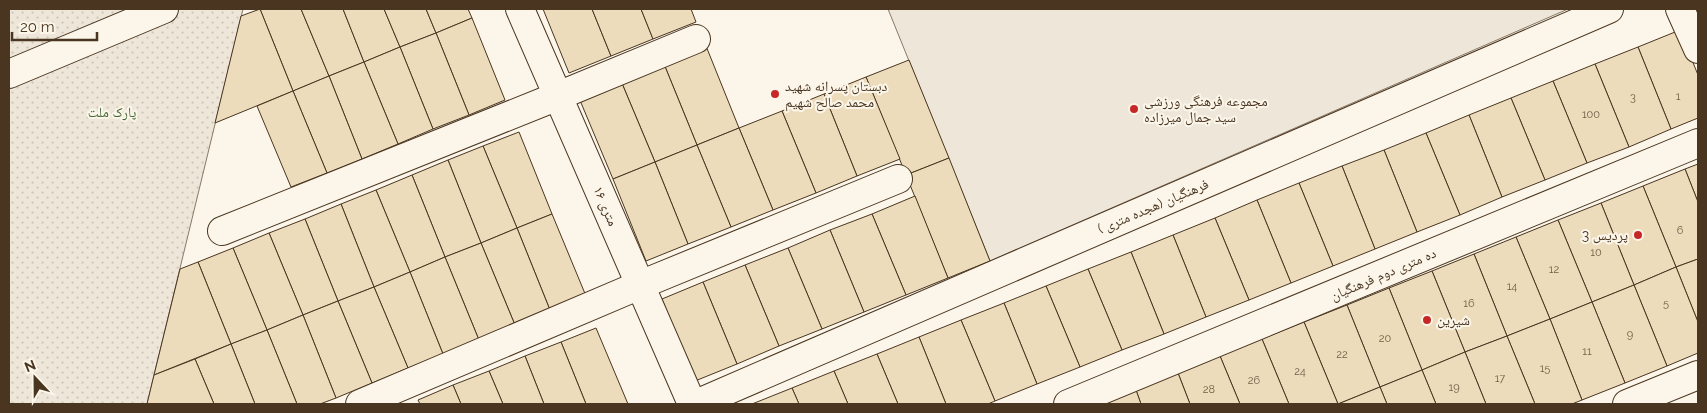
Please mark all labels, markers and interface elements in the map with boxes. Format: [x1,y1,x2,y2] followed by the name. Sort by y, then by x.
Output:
[12,10,98,42] scale bar
[20,18,55,36] text: 20 m
[785,78,888,112] place label: دبستان پسرانه شهید محمد صالح شهیم
[769,88,781,100] marker: دبستان پسرانه شهید محمد صالح شهیم
[1676,90,1681,103] house number: 1
[1630,91,1636,104] house number: 3
[1144,93,1268,126] place label: مجموعه فرهنگی ورزشی سید جمال میرزاده
[1128,103,1140,115] marker: مجموعه فرهنگی ورزشی سید جمال میرزاده
[88,104,137,121] park label: پارک ملت
[1582,108,1600,121] house number: 100
[1095,175,1211,237] street label: فرهنگیان (هجده متری )
[590,184,622,229] street label: ۱۶ متری
[1677,224,1684,237] house number: 6
[1582,227,1628,244] place label: پردیس 3
[1632,229,1644,241] marker: پردیس 3
[1328,244,1439,305] street label: ده متری دوم فرهنگیان
[1590,246,1602,259] house number: 10
[1549,263,1559,276] house number: 12
[1507,280,1517,293] house number: 14
[1463,297,1475,310] house number: 16
[1663,297,1669,310] house number: 5
[1437,312,1470,329] place label: شیرین
[1421,314,1433,326] marker: شیرین
[1627,328,1633,341] house number: 9
[1379,332,1391,345] house number: 20
[1582,345,1592,358] house number: 11
[1336,348,1348,361] house number: 22
[10,353,60,403] north arrow
[22,357,38,375] text: N
[1540,362,1550,375] house number: 15
[1294,365,1306,378] house number: 24
[1495,372,1505,385] house number: 17
[1248,374,1261,387] house number: 26
[1448,381,1460,394] house number: 19
[1203,383,1215,396] house number: 28

